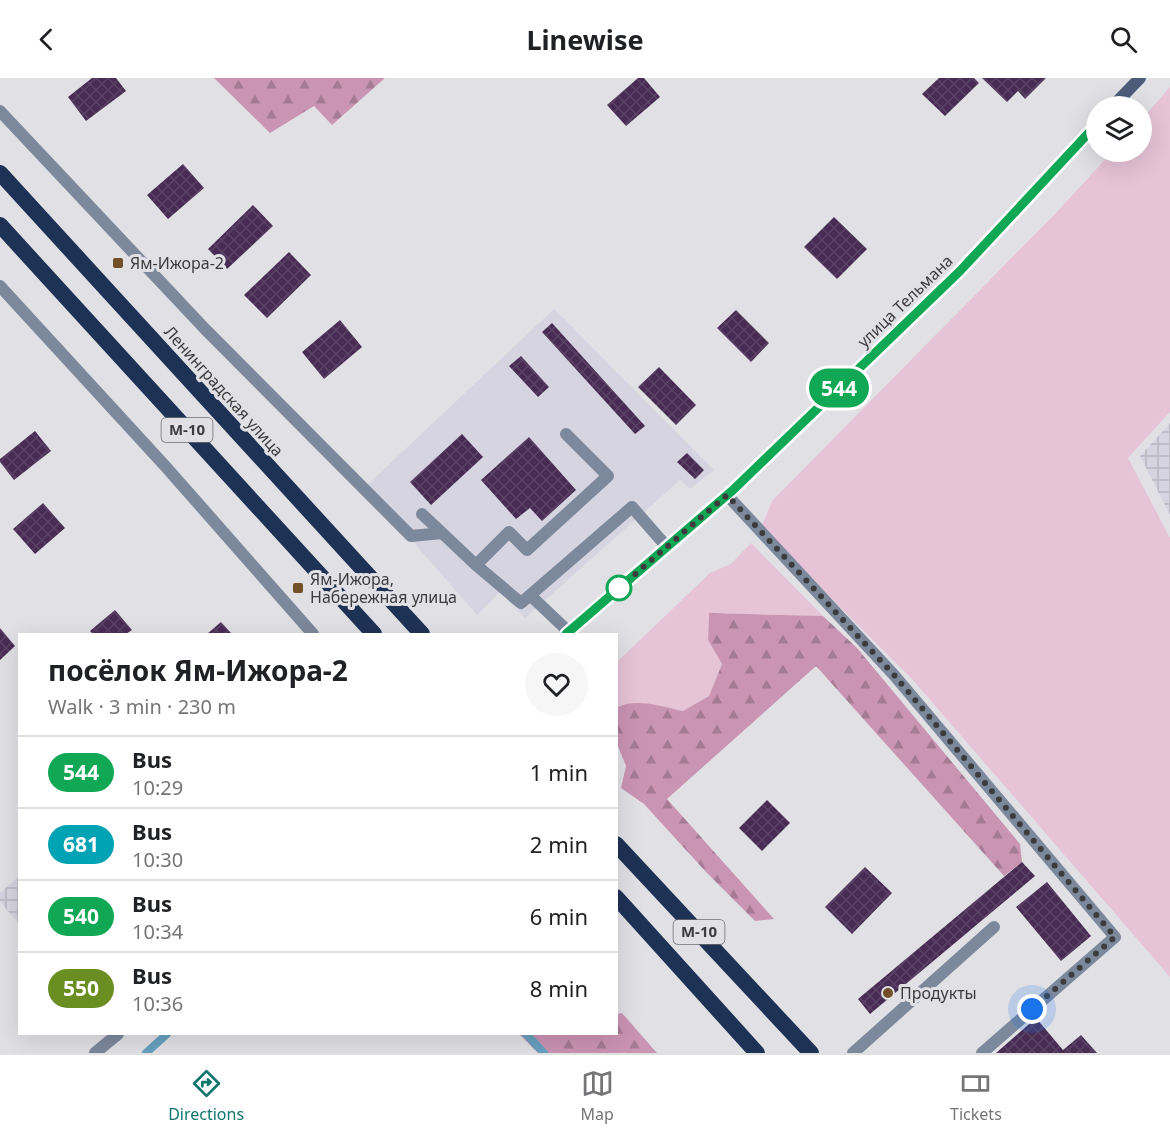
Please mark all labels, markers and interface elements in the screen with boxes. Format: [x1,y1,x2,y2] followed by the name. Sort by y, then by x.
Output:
[526,21,644,58] text: Linewise
[30,23,63,56] icon: back
[1107,23,1140,56] icon: search
[1086,96,1152,162] map controls
[1086,96,1152,162] button: layers
[853,250,957,352] street label: улица Тельмана
[130,252,224,274] place label: Ям-Ижора-2
[111,256,125,270] marker: Ям-Ижора-2
[159,321,289,461] street label: Ленинградская улица
[804,368,874,408] line badge: 544
[821,374,857,402] text: 544
[162,418,213,442] road number: М-10
[310,568,457,608] place label: Ям-Ижора, Набережная улица
[606,575,632,601] unlabelled marker
[291,581,305,595] marker: Ям-Ижора, Набережная улица
[48,651,348,689] text: посёлок Ям-Ижора-2
[525,653,588,716] button: heart
[48,693,236,720] text: Walk · 3 min · 230 m
[132,744,172,774] text: Bus
[530,757,588,787] text: 1 min
[63,758,99,786] text: 544
[132,774,183,801] text: 10:29
[132,816,172,846] text: Bus
[530,829,588,859] text: 2 min
[63,830,99,858] text: 681
[132,846,183,873] text: 10:30
[132,888,172,918] text: Bus
[530,901,588,931] text: 6 min
[63,902,99,930] text: 540
[132,918,183,945] text: 10:34
[674,920,724,944] road number: М-10
[132,960,172,990] text: Bus
[530,973,588,1003] text: 8 min
[63,974,99,1002] text: 550
[900,982,977,1004] place label: Продукты
[881,986,895,1000] marker: Продукты
[132,990,183,1017] text: 10:36
[1017,994,1047,1024] your location
[168,1067,244,1125] tab: Directions
[580,1067,614,1125] tab: Map
[950,1067,1002,1125] tab: Tickets

